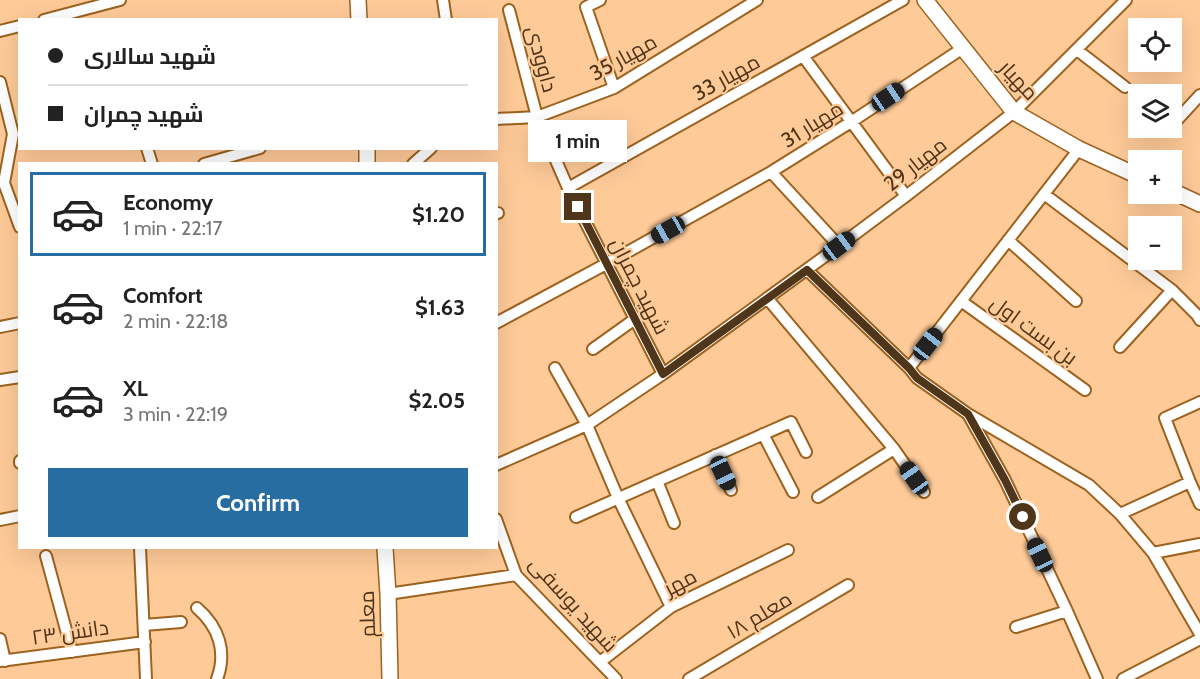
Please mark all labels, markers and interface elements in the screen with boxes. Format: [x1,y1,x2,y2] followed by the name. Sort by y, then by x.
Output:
[1128,18,1182,270] map controls
[1128,18,1182,72] button: locate
[520,23,563,95] street label: داوودی
[585,28,661,86] street label: مهیار 35
[84,43,216,70] text: شهید سالاری
[688,48,764,106] street label: مهیار 33
[993,54,1044,106] street label: مهیار
[868,79,908,115] car
[1128,84,1182,138] button: layers
[776,95,848,154] street label: مهیار 31
[84,101,204,128] text: شهید چمران
[528,120,628,162] callout: 1 min
[555,129,600,153] text: 1 min
[879,132,952,197] street label: مهیار 29
[1128,150,1182,204] button: +
[51,187,105,241] icon: car
[123,189,213,216] text: Economy
[564,193,591,220] route end
[412,201,465,228] text: $1.20
[648,213,688,247] car
[123,216,222,240] text: 1 min · 22:17
[1128,216,1182,270] button: −
[819,228,859,264] car
[603,233,675,339] street label: شهید چمران
[51,280,105,334] icon: car
[123,282,202,309] text: Comfort
[985,290,1082,371] street label: بن بست اول
[415,294,465,321] text: $1.63
[123,309,228,333] text: 2 min · 22:18
[910,324,946,364] car
[51,373,105,427] icon: car
[123,375,148,402] text: XL
[409,387,465,414] text: $2.05
[123,402,228,426] text: 3 min · 22:19
[707,453,739,493] car
[896,458,932,498] car
[48,468,468,537] button: Confirm
[1009,503,1036,530] route start
[1024,535,1056,575] car
[524,551,624,658] street label: شهید یوسفی
[658,563,701,602] street label: مهر
[722,586,797,646] street label: معلم ۱۸
[354,590,382,638] street label: معلم
[30,614,110,651] street label: دانش ٢٣

